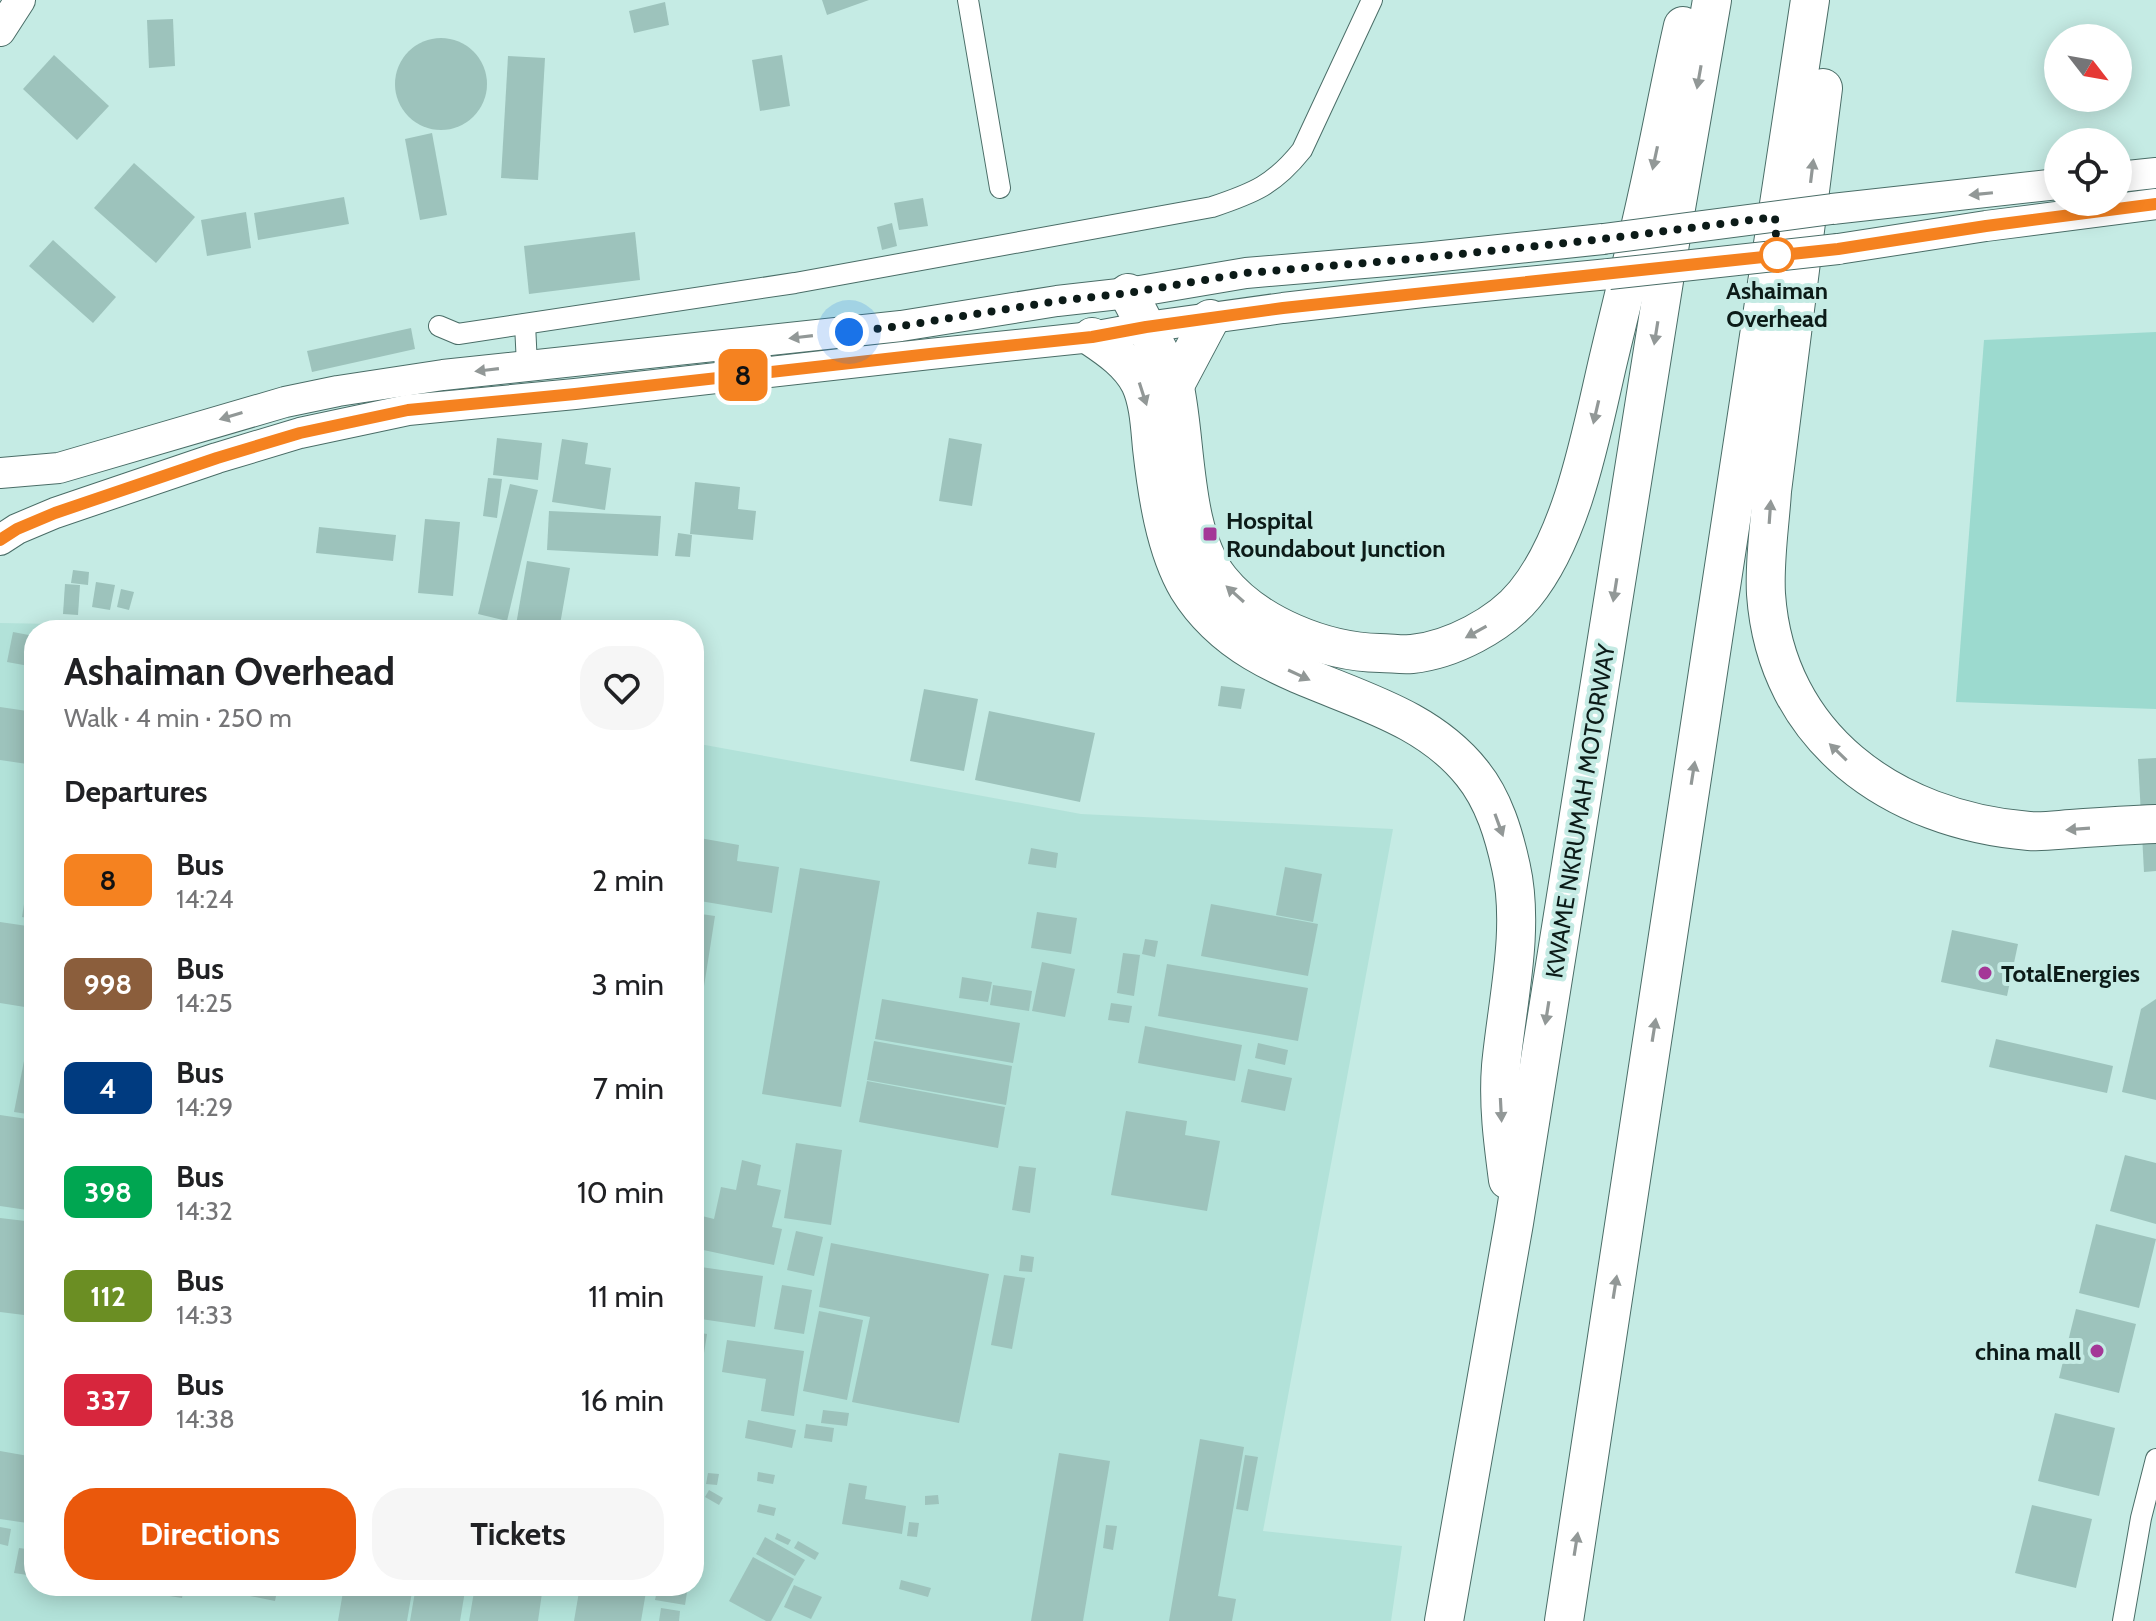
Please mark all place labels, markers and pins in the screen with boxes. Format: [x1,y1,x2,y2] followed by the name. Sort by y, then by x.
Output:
[1760,238,1794,272] marker: Ashaiman Overhead
[1726,276,1828,333] place label: Ashaiman Overhead
[1226,506,1446,563] place label: Hospital Roundabout Junction
[1201,525,1219,543] marker: Hospital Roundabout Junction
[2001,959,2140,988] place label: TotalEnergies
[1976,964,1994,982] marker: TotalEnergies
[1975,1337,2081,1366] place label: china mall
[2088,1342,2106,1360] marker: china mall

